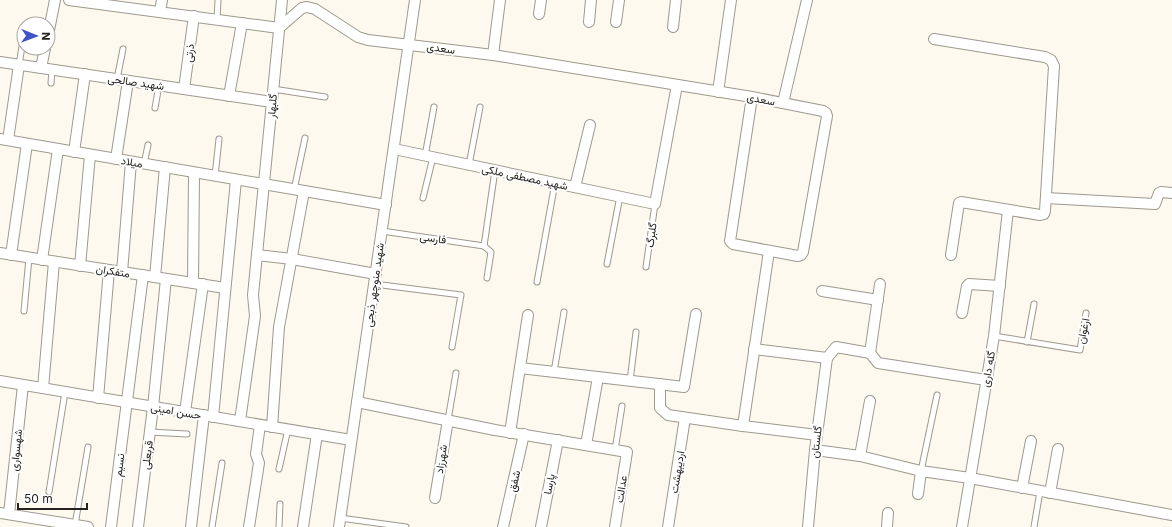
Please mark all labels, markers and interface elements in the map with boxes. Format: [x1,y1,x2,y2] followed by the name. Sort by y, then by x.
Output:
[16,16,56,56] north arrow
[39,32,53,40] text: N
[426,39,456,57] street label: سعدی
[181,43,197,63] street label: ذرتی
[107,71,165,93] street label: شهید صالحی
[746,89,777,109] street label: سعدی
[264,93,280,120] street label: گلبهار
[120,153,144,171] street label: میلاد
[481,161,570,193] street label: شهید مصطفی ملکی
[642,222,660,248] street label: گلبرگ
[419,229,447,247] street label: فارسی
[361,242,388,328] street label: شهید منوچهر ذبحی
[95,261,131,281] street label: متفکران
[1074,317,1092,345] street label: ارغوان
[978,350,998,388] street label: گله داری
[150,400,202,422] street label: حسن امینی
[807,425,825,459] street label: گلستان
[7,428,25,472] street label: شهسواری
[138,440,156,470] street label: قربعلی
[432,443,450,474] street label: شهرزاد
[667,450,687,494] street label: اردیبهشت
[111,453,128,478] street label: نسیم
[505,469,523,493] street label: شفق
[540,472,559,496] street label: پارسا
[612,474,630,504] street label: عدالت
[18,485,87,511] scale bar
[24,491,53,506] text: 50 m

